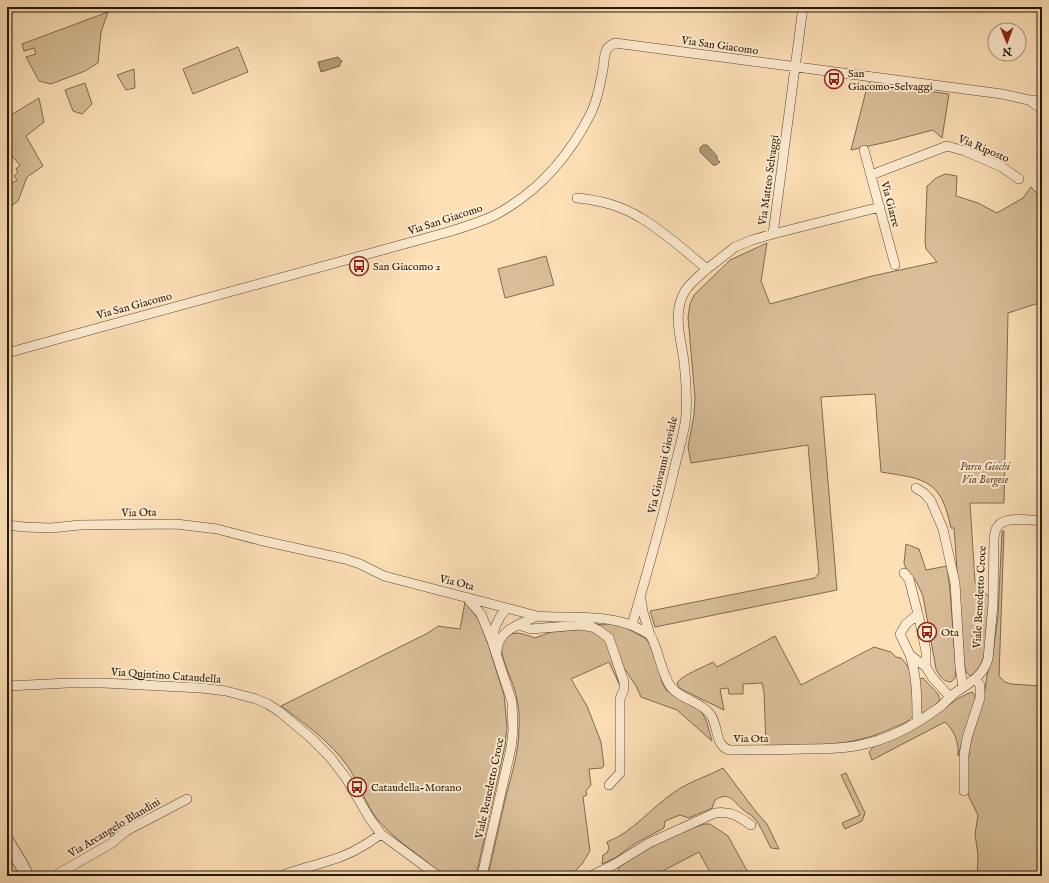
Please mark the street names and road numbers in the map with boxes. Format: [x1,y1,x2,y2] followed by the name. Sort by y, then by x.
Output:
[680,34,759,58] street label: Via San Giacomo
[955,132,1011,166] street label: Via Riposto
[756,134,782,227] street label: Via Matteo Selvaggi
[877,179,903,229] street label: Via Giarre
[405,201,484,239] street label: Via San Giacomo
[94,289,174,323] street label: Via San Giacomo
[645,415,681,516] street label: Via Giovanni Gioviale
[120,506,157,520] street label: Via Ota
[970,545,990,650] street label: Viale Benedetto Croce
[437,572,476,594] street label: Via Ota
[109,665,222,687] street label: Via Quintino Cataudella
[733,732,769,746] street label: Via Ota
[472,736,508,841] street label: Viale Benedetto Croce
[65,795,163,861] street label: Via Arcangelo Blandini

